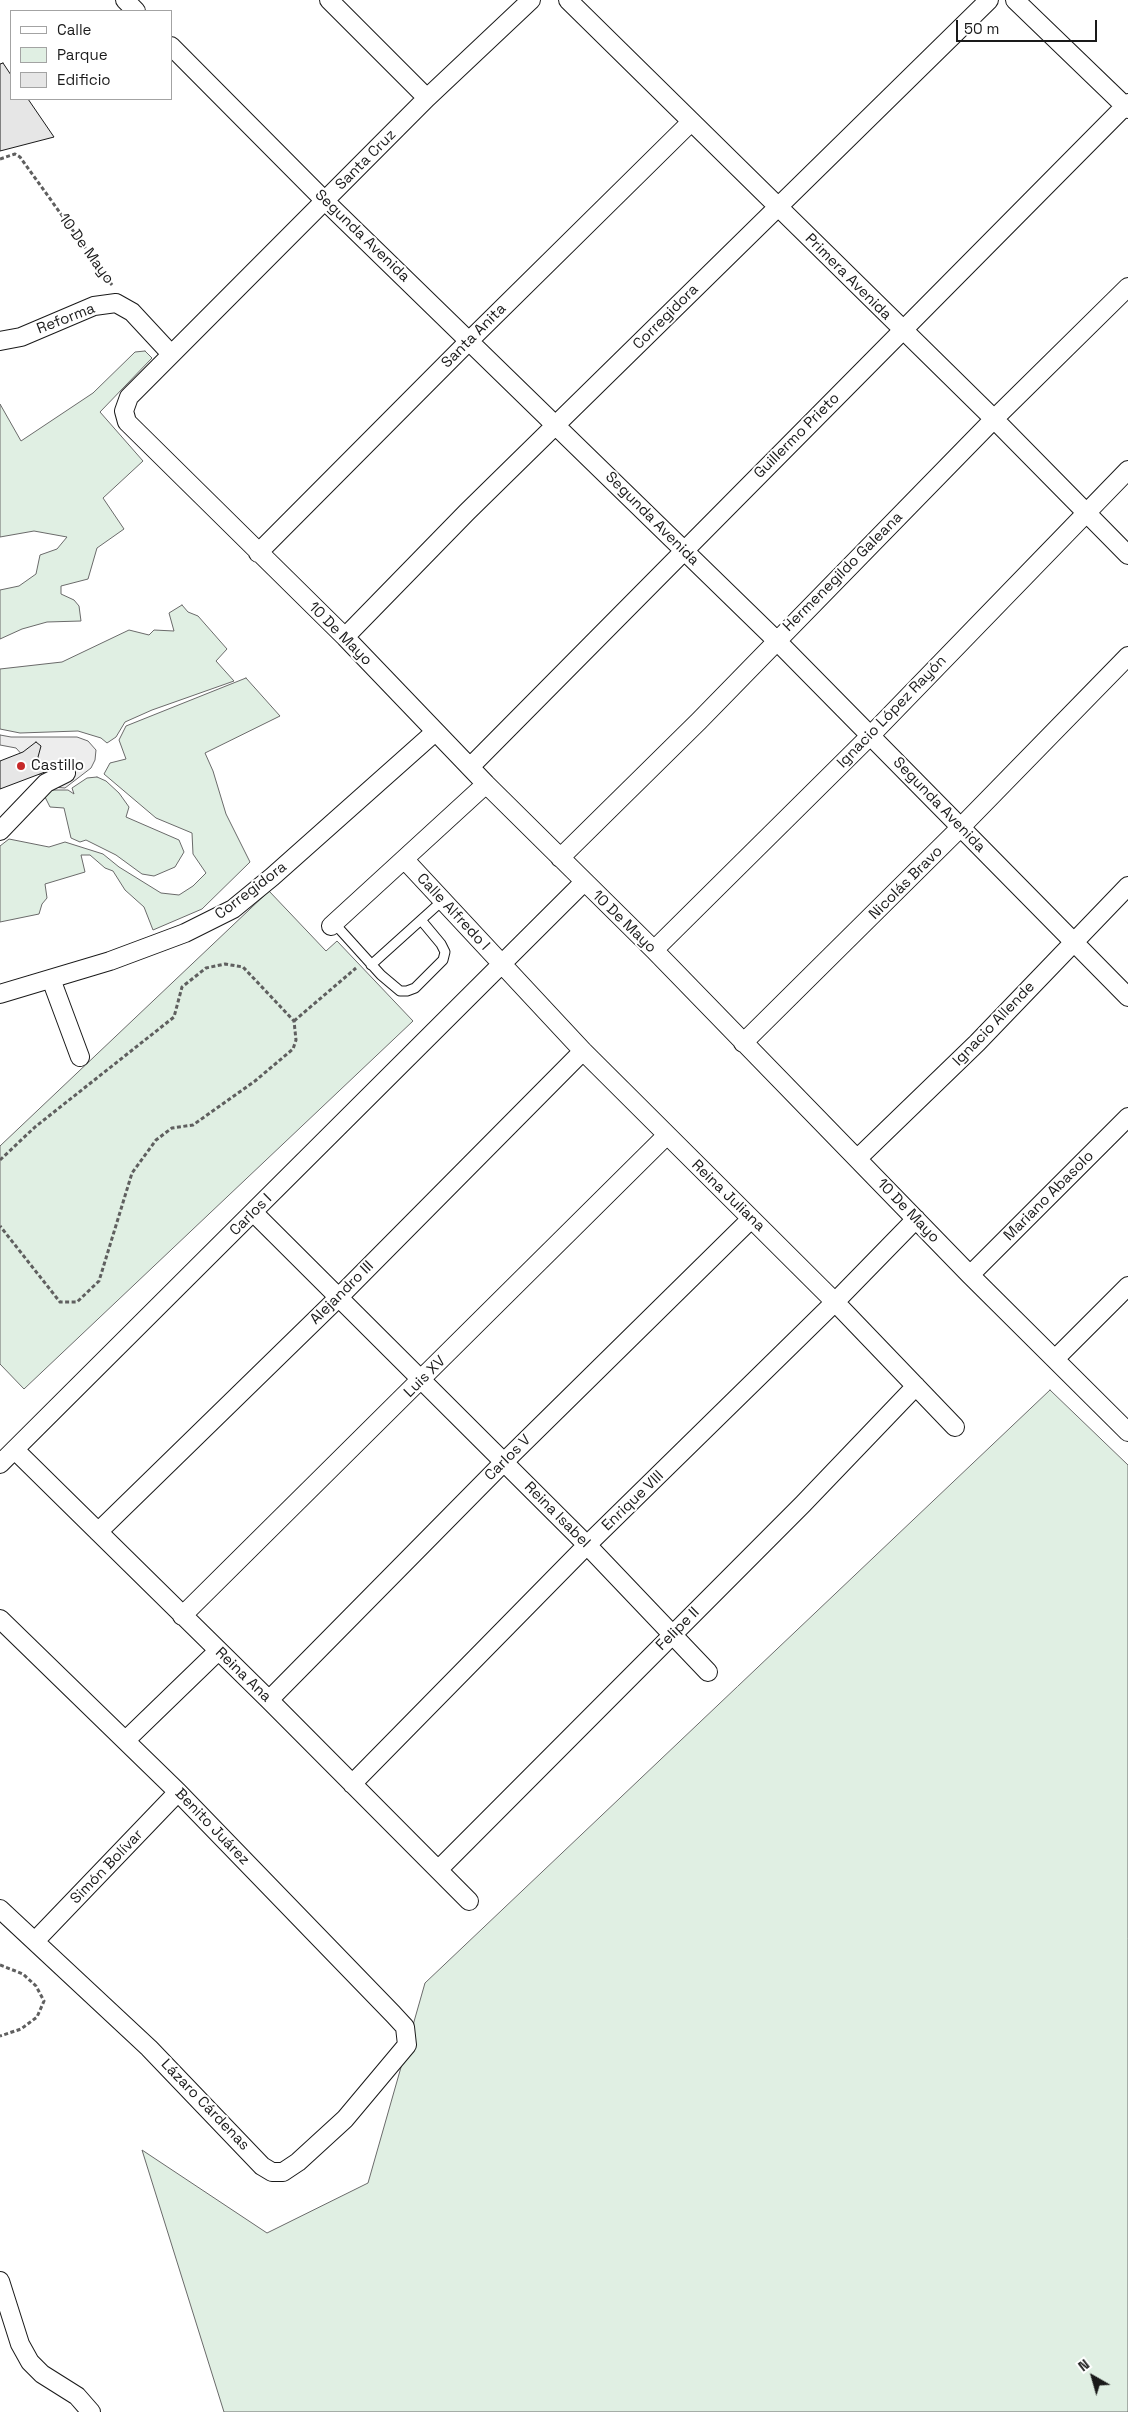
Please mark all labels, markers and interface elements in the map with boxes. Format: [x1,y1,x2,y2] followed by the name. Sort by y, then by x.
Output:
[10,10,172,100] legend
[958,10,1099,42] scale bar
[964,19,999,38] text: 50 m
[57,20,92,39] text: Calle
[57,45,108,64] text: Parque
[57,70,111,89] text: Edificio
[332,126,400,194] street label: Santa Cruz
[311,186,413,286] street label: Segunda Avenida
[55,210,117,288] street label: 10 De Mayo
[801,230,895,324] street label: Primera Avenida
[630,281,702,353] street label: Corregidora
[34,300,98,338] street label: Reforma
[438,300,510,372] street label: Santa Anita
[751,390,843,482] street label: Guillermo Prieto
[601,468,703,570] street label: Segunda Avenida
[780,509,906,635] street label: Hermenegildo Galeana
[305,599,375,669] street label: 10 De Mayo
[834,652,950,772] street label: Ignacio López Rayón
[889,754,989,856] street label: Segunda Avenida
[31,757,84,775] place label: Castillo
[15,760,27,772] marker: Castillo
[866,843,946,923] street label: Nicolás Bravo
[212,858,290,924] street label: Corregidora
[413,870,493,954] street label: Calle Alfredo I
[588,887,660,957] street label: 10 De Mayo
[949,978,1039,1070] street label: Ignacio Allende
[1000,1147,1098,1245] street label: Mariano Abasolo
[688,1156,768,1236] street label: Reina Juliana
[873,1175,943,1247] street label: 10 De Mayo
[226,1190,276,1240] street label: Carlos I
[306,1257,378,1329] street label: Alejandro III
[400,1352,450,1402] street label: Luis XV
[481,1431,535,1485] street label: Carlos V
[598,1467,668,1535] street label: Enrique VIII
[520,1478,594,1552] street label: Reina Isabel
[653,1604,703,1654] street label: Felipe II
[211,1644,275,1706] street label: Reina Ana
[171,1785,253,1869] street label: Benito Juárez
[67,1826,147,1908] street label: Simón Bolívar
[157,2056,253,2154] street label: Lázaro Cárdenas
[1068,2352,1118,2402] north arrow
[1075,2355,1093,2375] text: N

